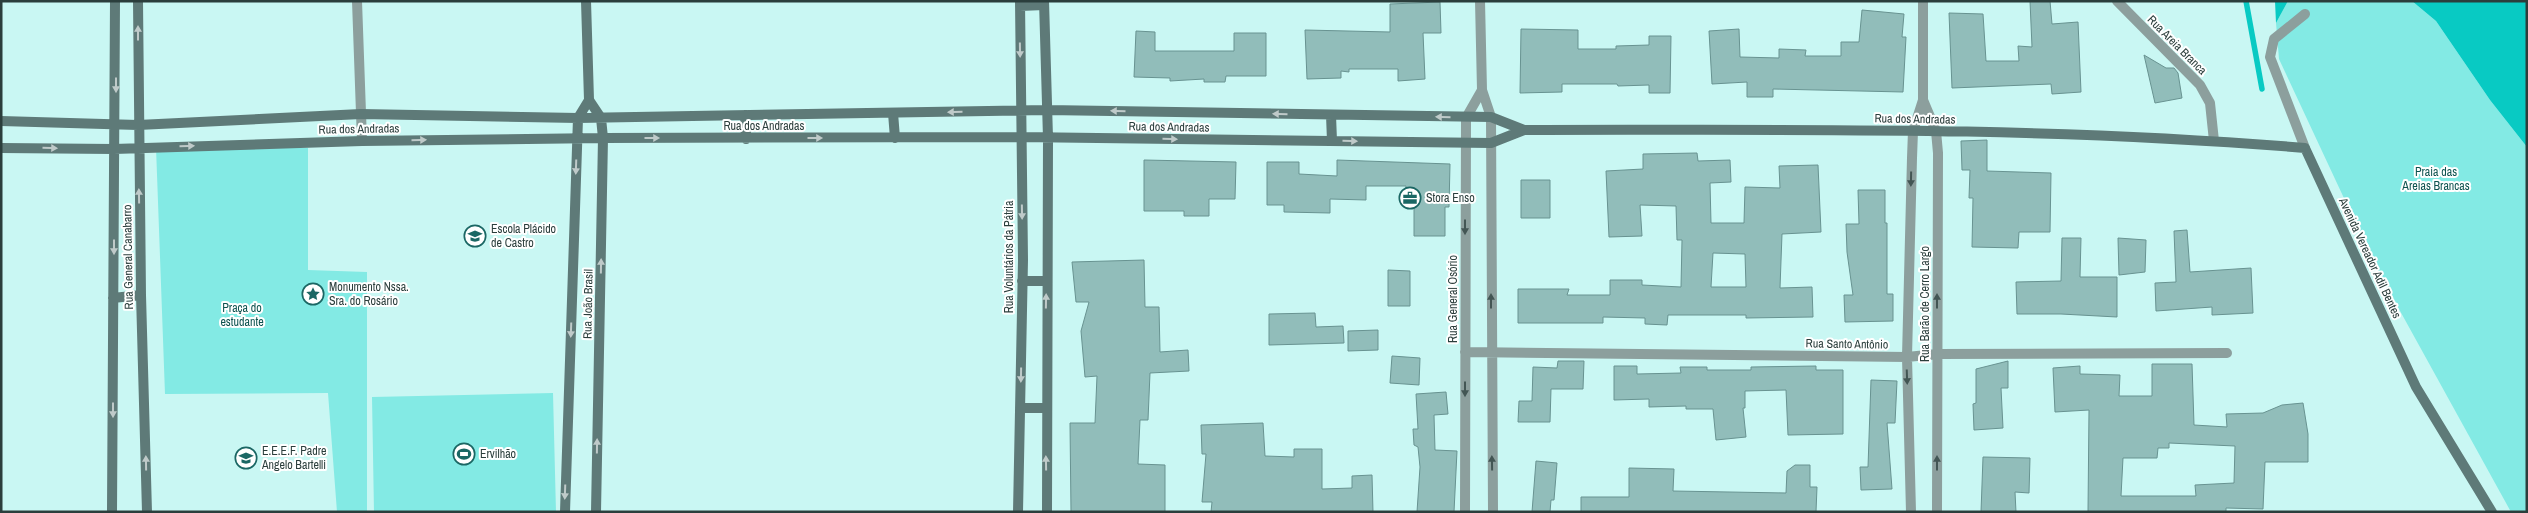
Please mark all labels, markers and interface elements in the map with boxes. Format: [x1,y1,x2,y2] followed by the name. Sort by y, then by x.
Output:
[2144,12,2210,78] street label: Rua Areia Branca
[134,25,142,41] one-way arrow
[1017,42,1025,58] one-way arrow
[112,77,120,93] one-way arrow
[1109,107,1125,115] one-way arrow
[947,108,963,116] one-way arrow
[1272,110,1288,118] one-way arrow
[1874,110,1956,128] street label: Rua dos Andradas
[1434,113,1450,121] one-way arrow
[724,118,805,134] street label: Rua dos Andradas
[1128,118,1210,136] street label: Rua dos Andradas
[318,120,400,138] street label: Rua dos Andradas
[644,134,660,142] one-way arrow
[807,134,823,142] one-way arrow
[1162,135,1178,143] one-way arrow
[412,136,428,144] one-way arrow
[1342,137,1358,145] one-way arrow
[179,142,195,150] one-way arrow
[42,144,58,152] one-way arrow
[572,159,580,175] one-way arrow
[2401,164,2470,194] park label: Praia das Areias Brancas
[1907,171,1915,187] one-way arrow
[1398,186,1422,210] office icon: Stora Enso
[135,187,143,203] one-way arrow
[1426,190,1475,206] place label: Stora Enso
[2335,194,2405,321] street label: Avenida Vereador Adil Bentes
[1001,200,1017,313] street label: Rua Voluntários da Pátria
[119,204,137,310] street label: Rua General Canabarro
[1018,205,1026,221] one-way arrow
[1461,219,1469,235] one-way arrow
[491,221,556,251] place label: Escola Plácido de Castro
[463,224,487,248] school or university icon: Escola Plácido de Castro
[110,240,118,256] one-way arrow
[1917,246,1933,362] street label: Rua Barão de Cerro Largo
[1445,255,1461,343] street label: Rua General Osório
[597,257,605,273] one-way arrow
[579,269,597,339] street label: Rua João Brasil
[329,279,409,309] place label: Monumento Nssa. Sra. do Rosário
[301,282,325,306] place icon: Monumento Nssa. Sra. do Rosário
[1042,292,1050,308] one-way arrow
[1487,292,1495,308] one-way arrow
[1933,292,1941,308] one-way arrow
[220,300,264,330] park label: Praça do estudante
[566,322,574,338] one-way arrow
[1806,335,1888,353] street label: Rua Santo Antônio
[1016,367,1024,383] one-way arrow
[1904,369,1912,385] one-way arrow
[1461,381,1469,397] one-way arrow
[109,402,117,418] one-way arrow
[593,437,601,453] one-way arrow
[452,442,476,466] sports icon: Ervilhão
[261,443,327,473] place label: E.E.E.F. Padre Angelo Bartelli
[234,446,258,470] school or university icon: E.E.E.F. Padre Angelo Bartelli
[480,446,516,462] place label: Ervilhão
[142,455,150,471] one-way arrow
[1042,455,1050,471] one-way arrow
[1488,455,1496,471] one-way arrow
[1933,455,1941,471] one-way arrow
[561,484,569,500] one-way arrow

